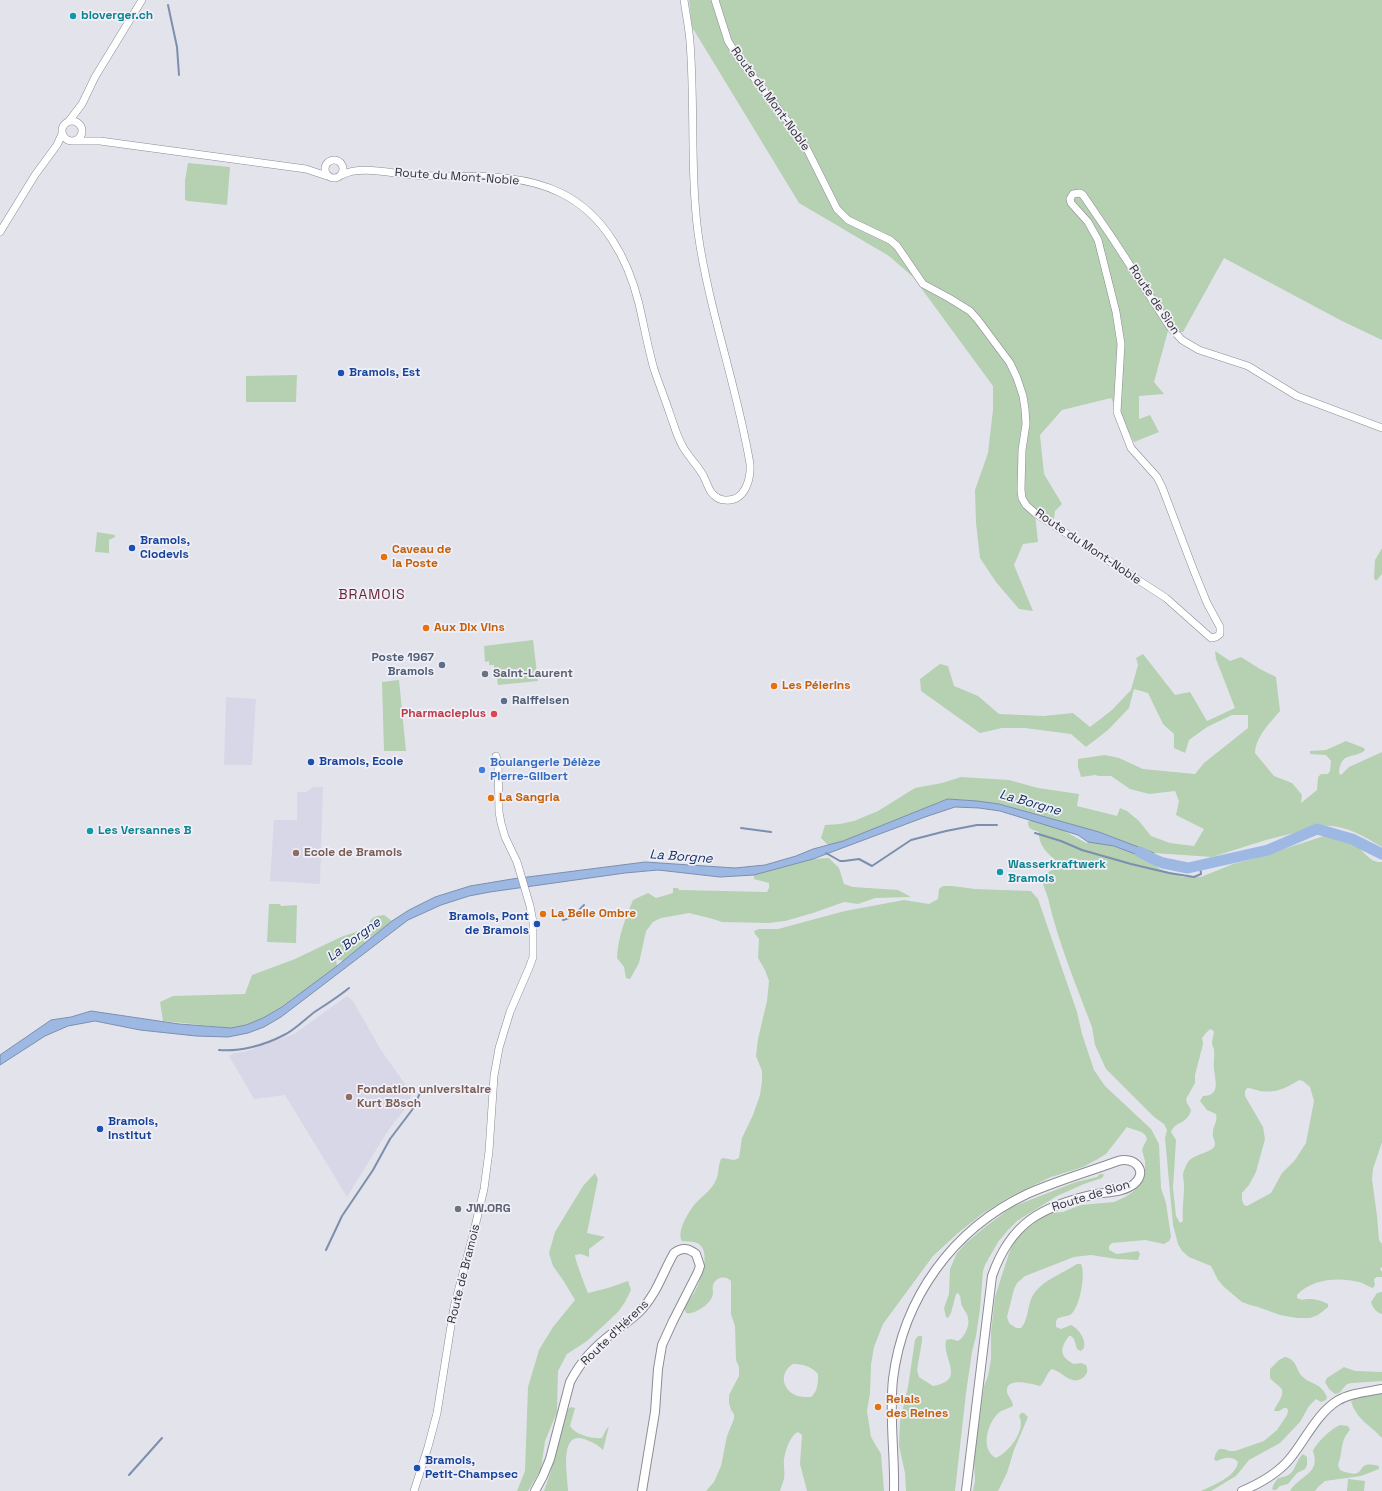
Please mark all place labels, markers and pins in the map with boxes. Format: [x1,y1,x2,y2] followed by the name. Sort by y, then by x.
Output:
[81,9,153,23] place label: bioverger.ch
[68,11,78,21] marker: bioverger.ch
[349,366,420,380] place label: Bramois, Est
[336,368,346,378] marker: Bramois, Est
[140,534,190,562] place label: Bramois, Clodevis
[127,543,137,553] marker: Bramois, Clodevis
[392,543,451,571] place label: Caveau de la Poste
[379,552,389,562] marker: Caveau de la Poste
[434,621,505,635] place label: Aux Dix Vins
[421,623,431,633] marker: Aux Dix Vins
[371,651,434,679] place label: Poste 1967 Bramois
[437,660,447,670] marker: Poste 1967 Bramois
[493,667,573,681] place label: Saint-Laurent
[480,669,490,679] marker: Saint-Laurent
[782,679,851,693] place label: Les Pélerins
[769,681,779,691] marker: Les Pélerins
[512,694,569,708] place label: Raiffeisen
[499,696,509,706] marker: Raiffeisen
[401,707,486,721] place label: Pharmacieplus
[489,709,499,719] marker: Pharmacieplus
[319,755,403,769] place label: Bramois, Ecole
[490,756,601,784] place label: Boulangerie Délèze Pierre-Gilbert
[306,757,316,767] marker: Bramois, Ecole
[477,765,487,775] marker: Boulangerie Délèze Pierre-Gilbert
[499,791,560,805] place label: La Sangria
[486,793,496,803] marker: La Sangria
[98,824,192,838] place label: Les Versannes B
[85,826,95,836] marker: Les Versannes B
[304,846,402,860] place label: Ecole de Bramois
[291,848,301,858] marker: Ecole de Bramois
[1008,858,1106,886] place label: Wasserkraftwerk Bramois
[995,867,1005,877] marker: Wasserkraftwerk Bramois
[551,907,636,921] place label: La Belle Ombre
[538,909,548,919] marker: La Belle Ombre
[449,910,529,938] place label: Bramois, Pont de Bramois
[532,919,542,929] marker: Bramois, Pont de Bramois
[357,1083,491,1111] place label: Fondation universitaire Kurt Bösch
[344,1092,354,1102] marker: Fondation universitaire Kurt Bösch
[108,1115,158,1143] place label: Bramois, Institut
[95,1124,105,1134] marker: Bramois, Institut
[466,1202,511,1216] place label: JW.ORG
[453,1204,463,1214] marker: JW.ORG
[886,1393,948,1421] place label: Relais des Reines
[873,1402,883,1412] marker: Relais des Reines
[425,1454,518,1482] place label: Bramois, Petit-Champsec
[412,1463,422,1473] marker: Bramois, Petit-Champsec

